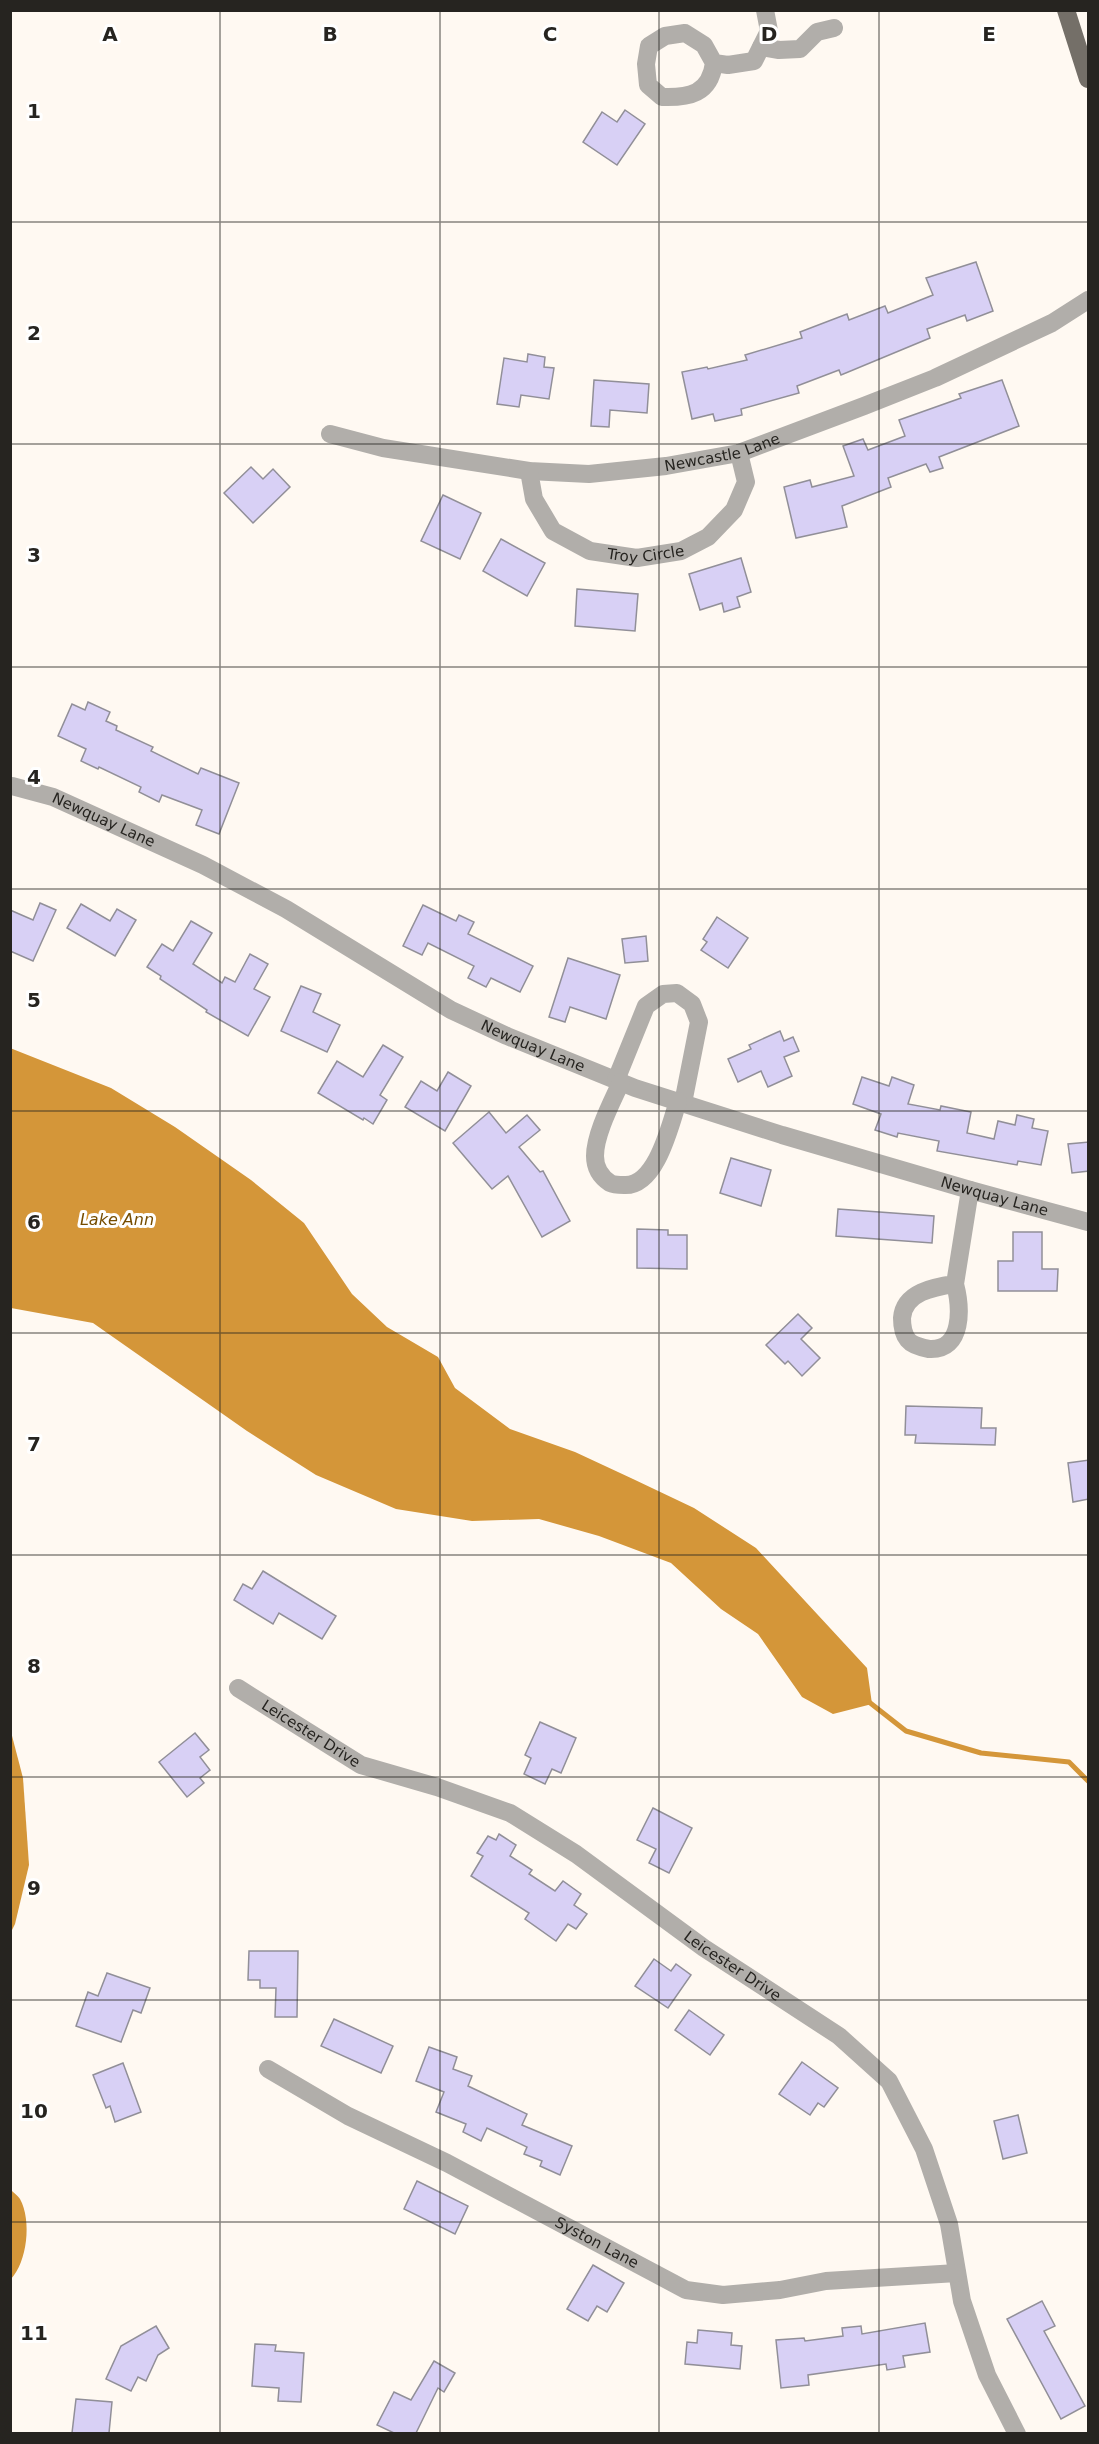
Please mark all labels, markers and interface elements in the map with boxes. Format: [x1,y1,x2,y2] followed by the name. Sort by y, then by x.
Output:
[102,22,118,46] text: A
[322,22,338,46] text: B
[543,22,557,46] text: C
[761,22,777,46] text: D
[982,22,996,46] text: E
[27,99,41,123] text: 1
[27,321,41,345] text: 2
[663,429,782,475] street label: Newcastle Lane
[605,542,685,567] street label: Troy Circle
[27,543,41,567] text: 3
[27,765,41,789] text: 4
[49,789,158,851] street label: Newquay Lane
[27,988,41,1012] text: 5
[478,1016,587,1076] street label: Newquay Lane
[939,1173,1050,1220] street label: Newquay Lane
[27,1210,41,1234] text: 6
[80,1210,154,1229] water label: Lake Ann
[27,1432,41,1456] text: 7
[27,1654,41,1678] text: 8
[258,1696,364,1771] street label: Leicester Drive
[27,1876,41,1900] text: 9
[680,1927,785,2005] street label: Leicester Drive
[20,2099,48,2123] text: 10
[552,2213,642,2272] street label: Syston Lane
[20,2321,48,2345] text: 11

